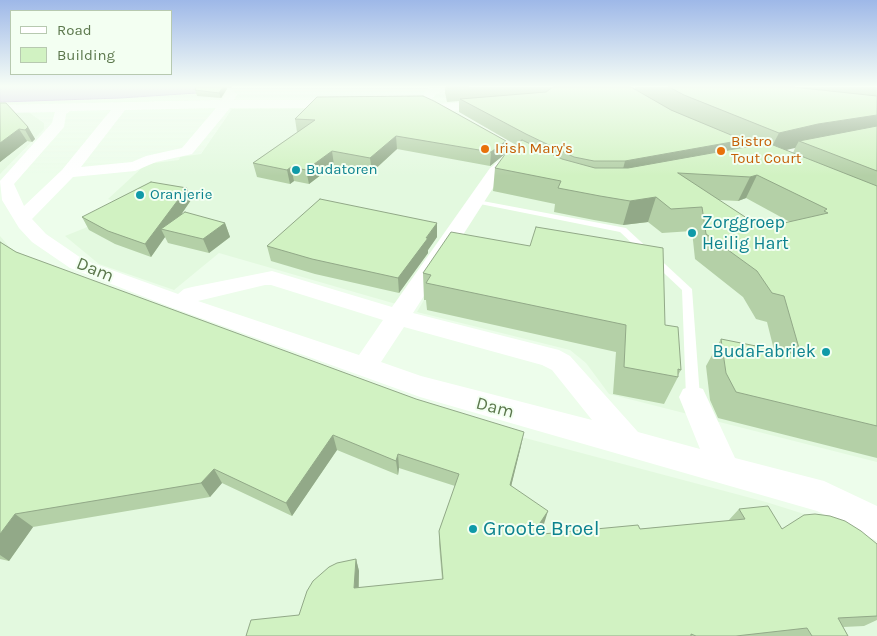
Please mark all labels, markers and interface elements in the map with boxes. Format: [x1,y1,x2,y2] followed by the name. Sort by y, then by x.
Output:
[10,10,172,75] legend
[57,21,92,39] text: Road
[57,46,115,64] text: Building
[731,133,801,168] place label: Bistro Tout Court
[495,140,573,158] place label: Irish Mary's
[479,143,491,155] marker: Irish Mary's
[715,145,727,157] marker: Bistro Tout Court
[306,161,378,179] place label: Budatoren
[290,164,302,176] marker: Budatoren
[150,186,212,204] place label: Oranjerie
[134,189,146,201] marker: Oranjerie
[702,212,789,254] place label: Zorggroep Heilig Hart
[686,227,698,239] marker: Zorggroep Heilig Hart
[73,253,117,287] street label: Dam
[713,341,816,363] place label: BudaFabriek
[820,346,832,358] marker: BudaFabriek
[474,393,516,423] street label: Dam
[483,516,600,542] place label: Groote Broel
[467,523,479,535] marker: Groote Broel

